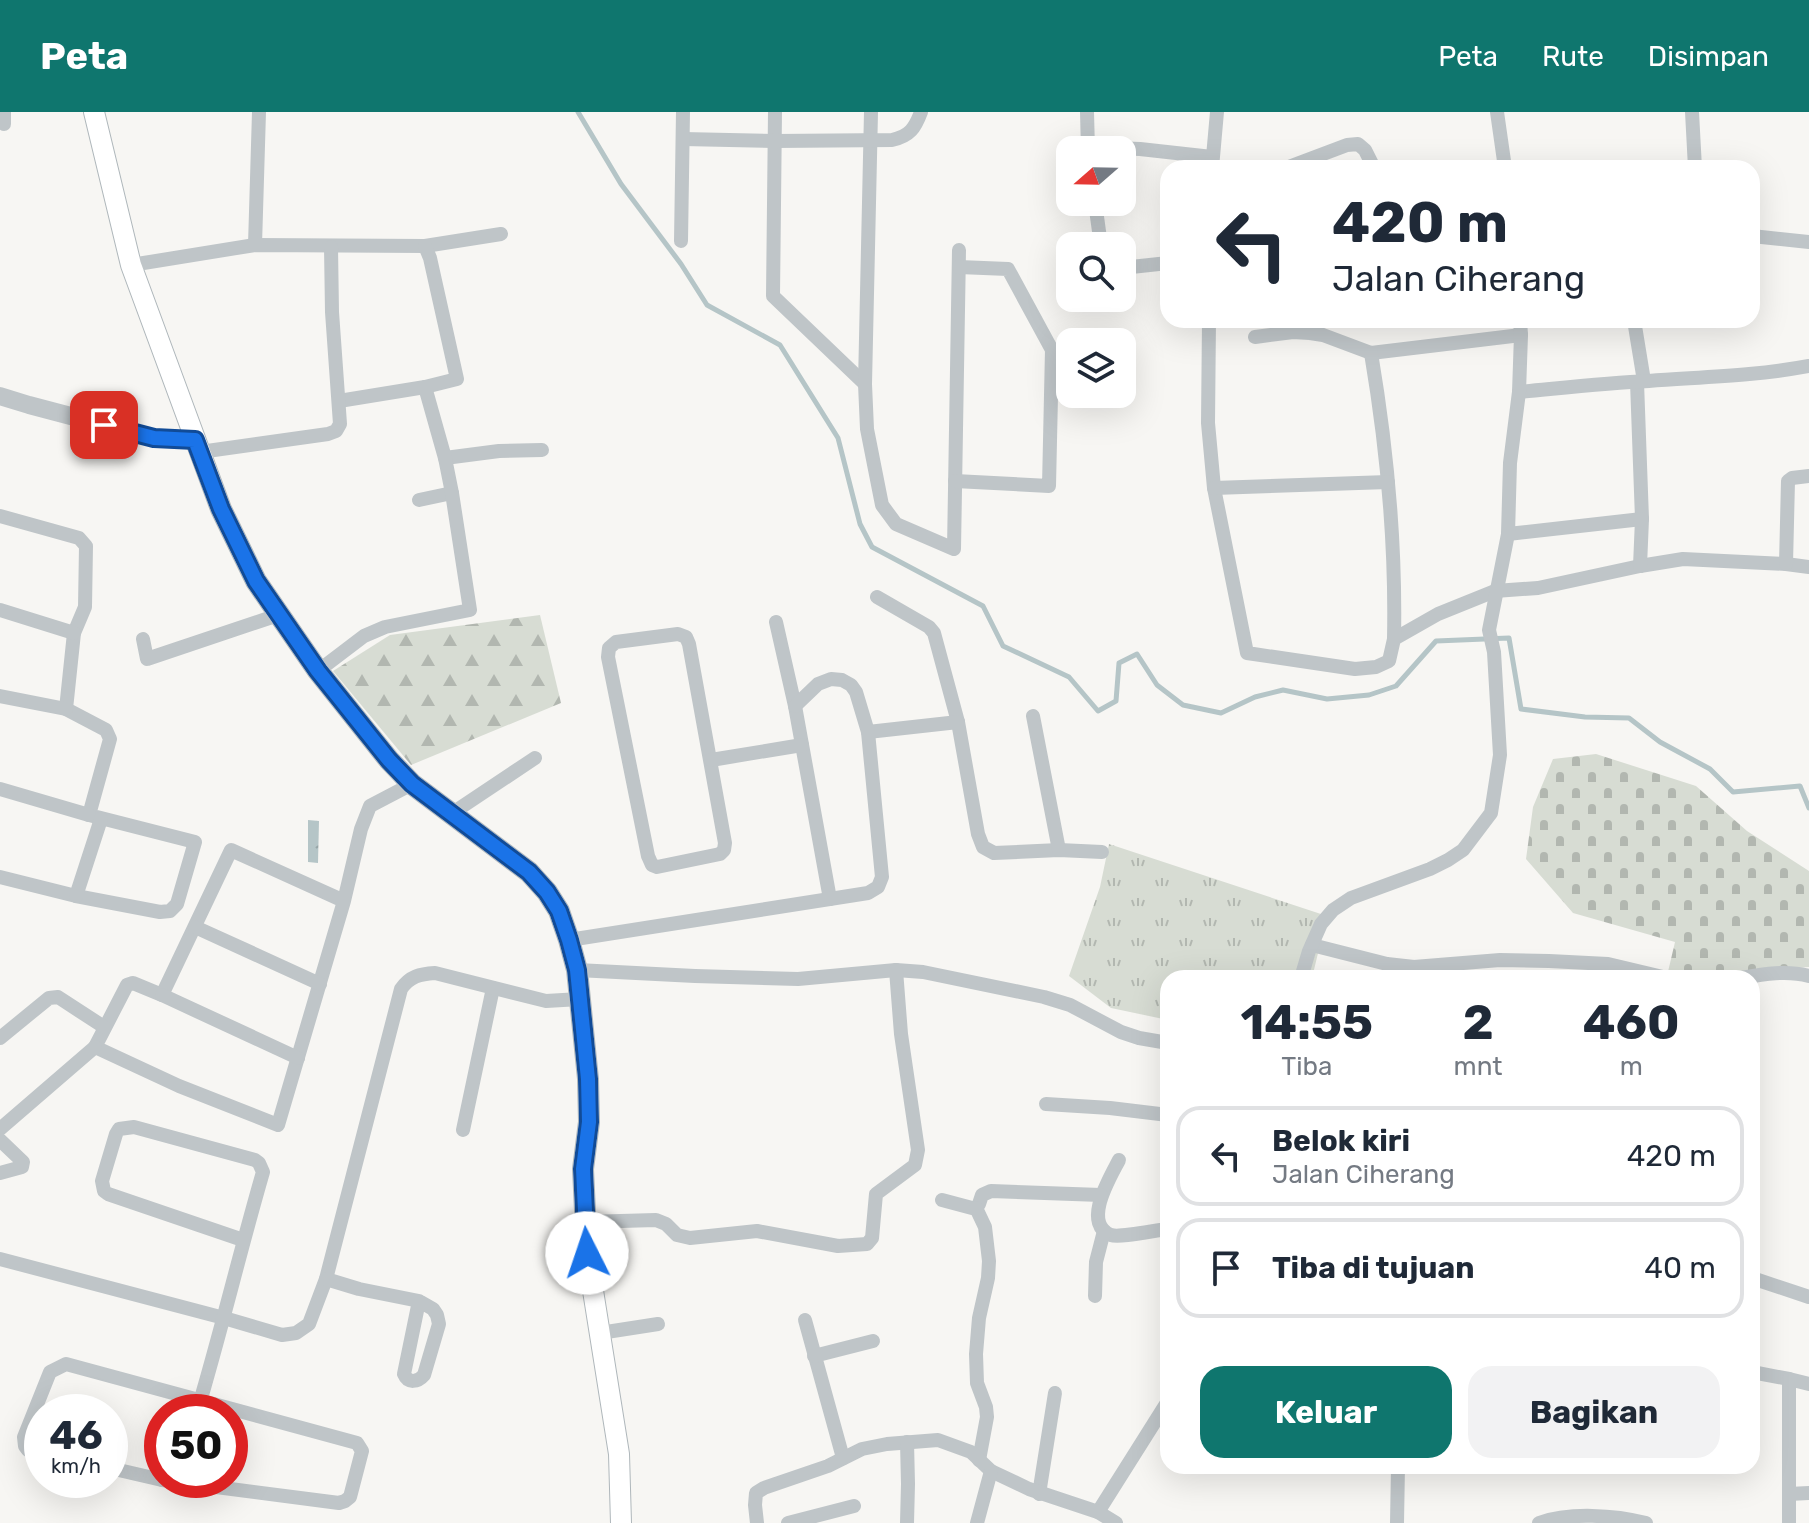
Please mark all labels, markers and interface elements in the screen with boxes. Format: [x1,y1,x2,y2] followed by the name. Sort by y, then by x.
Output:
[40,33,128,79] text: Peta
[1438,40,1498,73] text: Peta
[1542,40,1604,73] text: Rute
[1648,40,1769,73] text: Disimpan
[1056,136,1136,216] north arrow
[1056,136,1136,408] map controls
[1332,190,1508,256] text: 420 m
[1200,192,1304,296] icon: left
[1056,232,1136,312] button: search
[1332,257,1585,300] text: Jalan Ciherang
[1056,328,1136,408] button: layers
[70,391,138,459] pin
[82,403,126,447] icon: arrive
[1240,994,1373,1051] text: 14:55
[1462,994,1494,1051] text: 2
[1583,994,1680,1051] text: 460
[1281,1051,1332,1082] text: Tiba
[1454,1051,1502,1082] text: mnt
[1620,1051,1643,1082] text: m
[1272,1123,1410,1159] text: Belok kiri
[1204,1134,1248,1178] icon: left
[1627,1138,1716,1174] text: 420 m
[1272,1159,1455,1190] text: Jalan Ciherang
[545,1211,629,1295] position arrow
[1204,1246,1248,1290] icon: arrive
[1272,1250,1474,1286] text: Tiba di tujuan
[1644,1250,1716,1286] text: 40 m
[1200,1366,1452,1458] button: Keluar
[1468,1366,1720,1458] button: Bagikan
[144,1394,248,1498] speed limit sign: 50
[49,1412,103,1459] text: 46
[51,1454,101,1478] text: km/h

